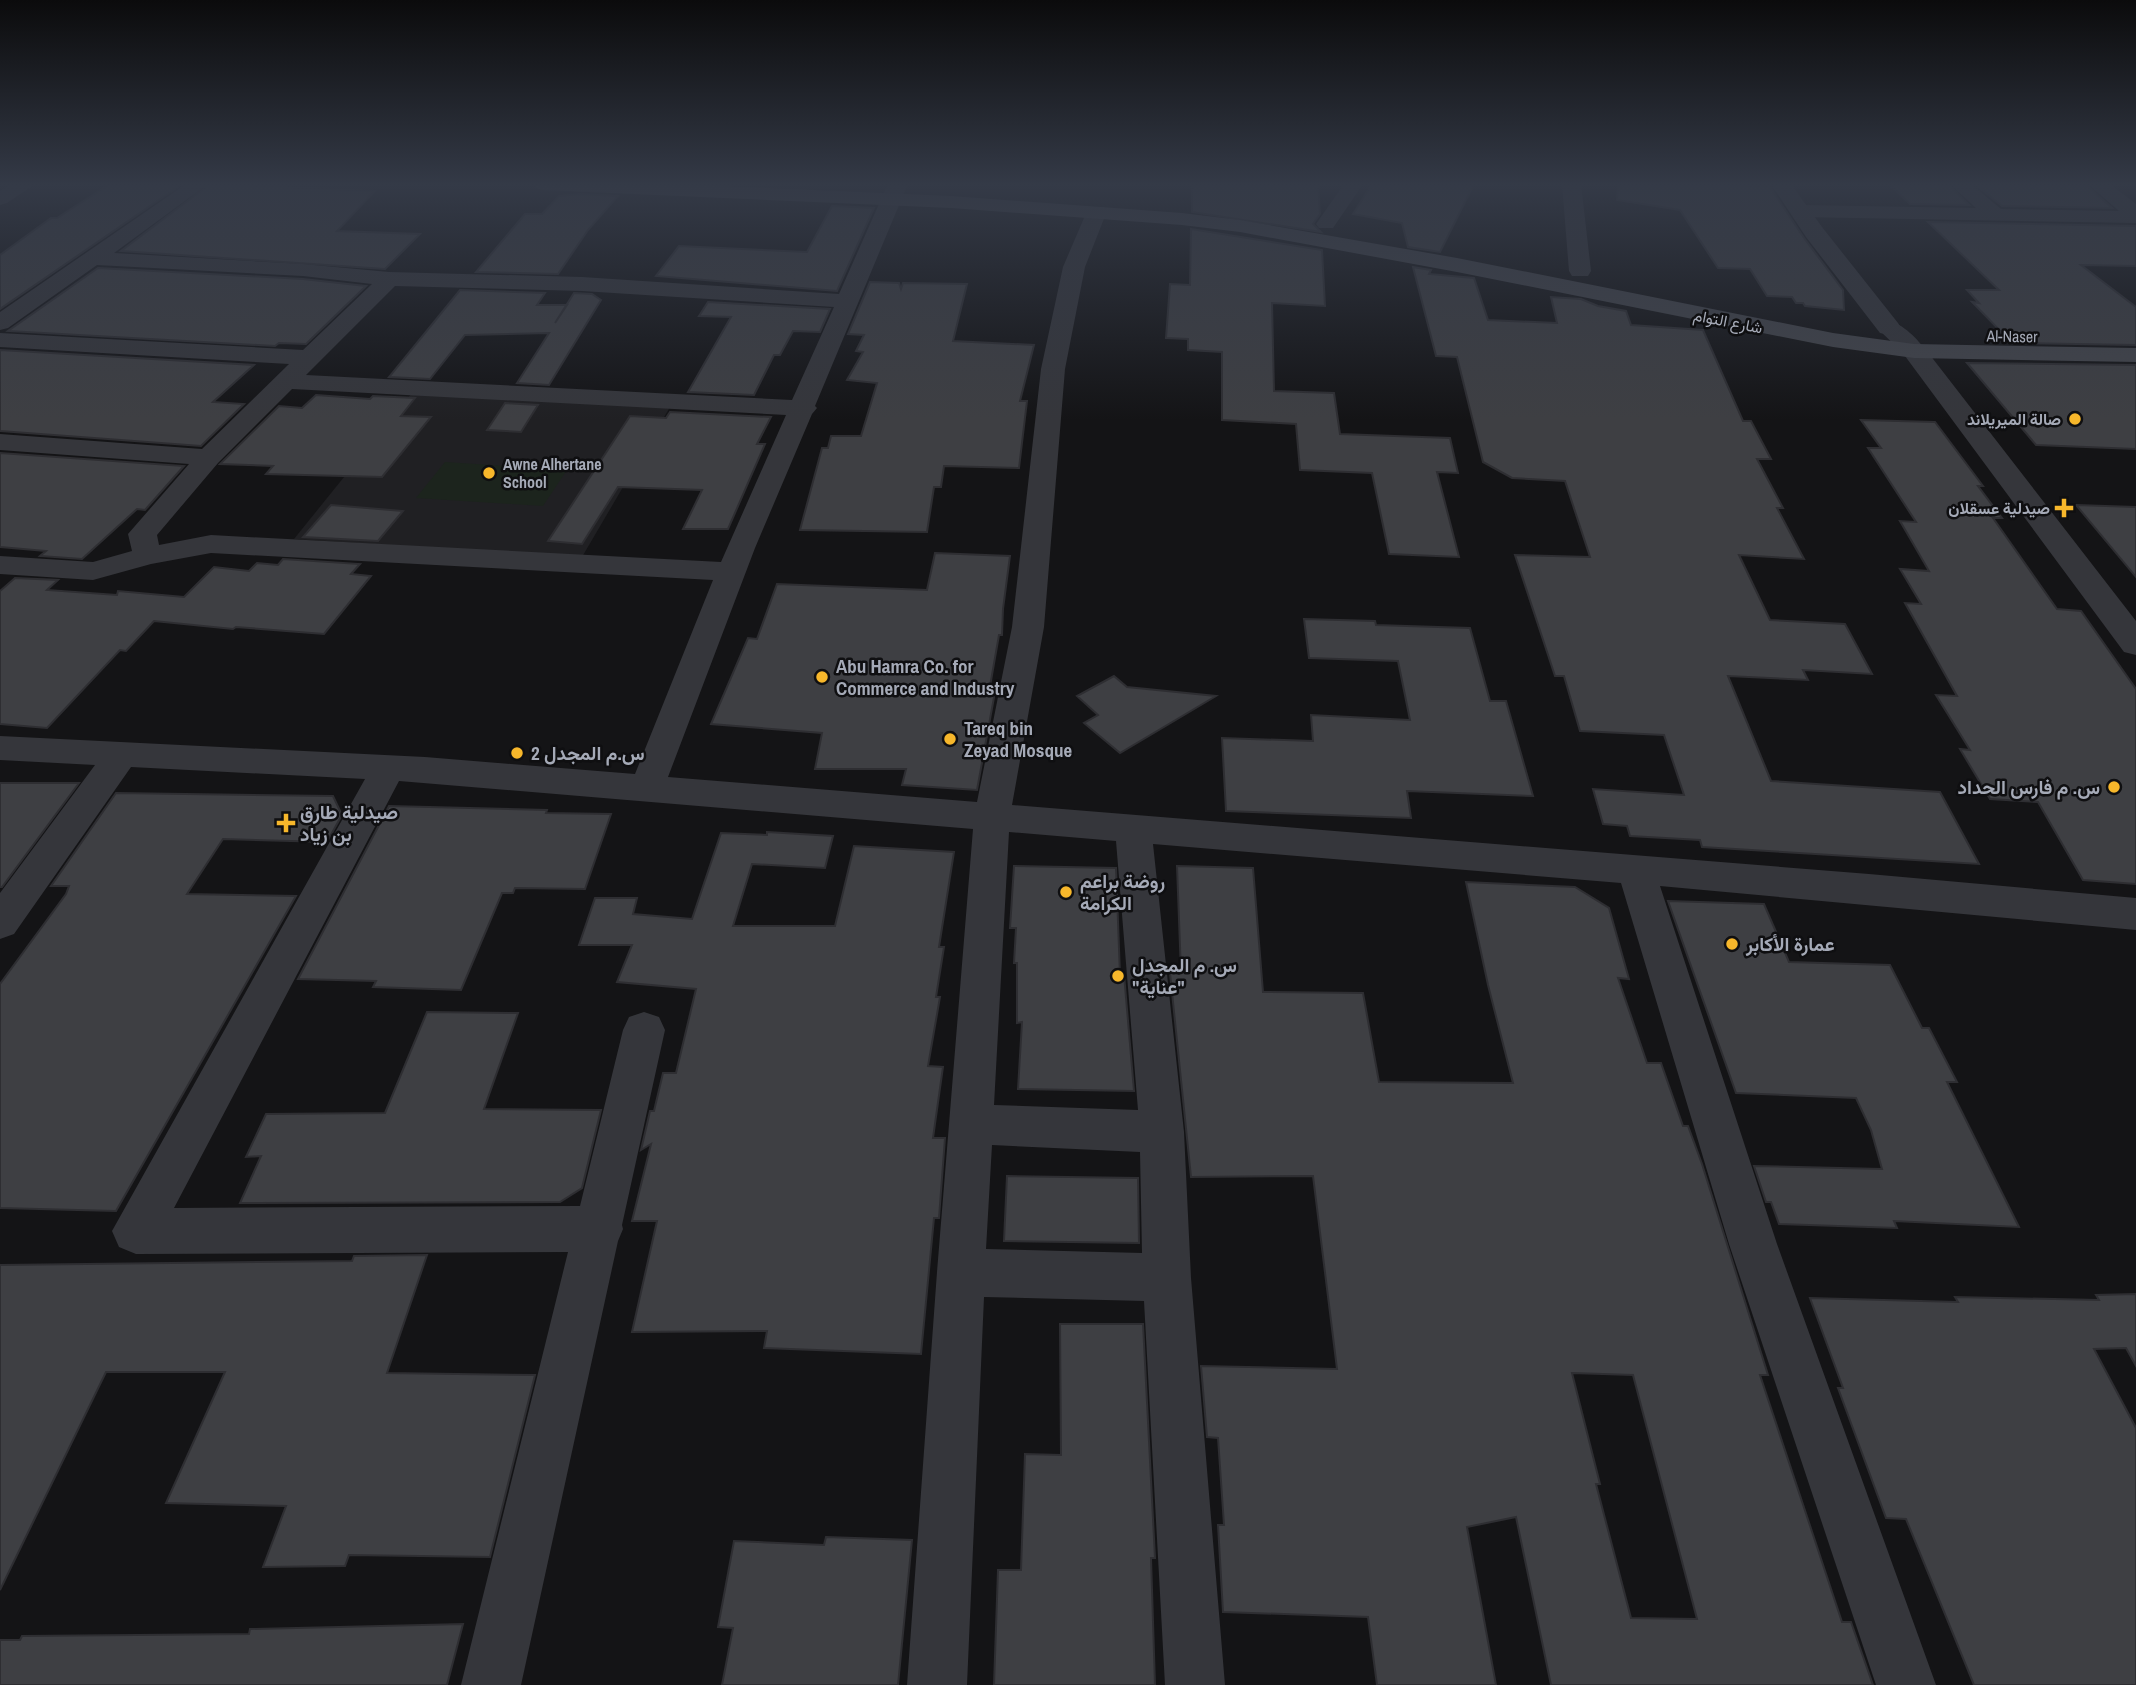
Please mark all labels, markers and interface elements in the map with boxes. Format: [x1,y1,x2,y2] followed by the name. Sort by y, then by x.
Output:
[1691,304,1765,339] street label: شارع التوام
[1985,325,2038,347] street label: Al-Naser
[1967,408,2061,430] place label: صالة الميريلاند
[2067,411,2083,427] marker: صالة الميريلاند
[503,453,601,493] place label: Awne Alhertane School
[481,465,497,481] marker: Awne Alhertane School
[1948,497,2050,519] place label: صيدلية عسقلان
[2056,500,2072,516] marker: صيدلية عسقلان
[836,653,1015,701] place label: Abu Hamra Co. for Commerce and Industry
[814,669,830,685] marker: Abu Hamra Co. for Commerce and Industry
[964,715,1073,763] place label: Tareq bin Zeyad Mosque
[942,731,958,747] marker: Tareq bin Zeyad Mosque
[531,740,645,766] place label: س.م المجدل 2
[509,745,525,761] marker: س.م المجدل 2
[1958,774,2100,800] place label: س. م فارس الحداد
[2106,779,2122,795] marker: س. م فارس الحداد
[300,799,398,847] place label: صيدلية طارق بن زياد
[278,815,294,831] marker: صيدلية طارق بن زياد
[1080,868,1165,916] place label: روضة براعم الكرامة
[1058,884,1074,900] marker: روضة براعم الكرامة
[1745,931,1835,957] place label: عمارة الأكابر
[1724,936,1740,952] marker: عمارة الأكابر
[1132,952,1237,1000] place label: س. م المجدل "عناية"
[1110,968,1126,984] marker: س. م المجدل "عناية"

